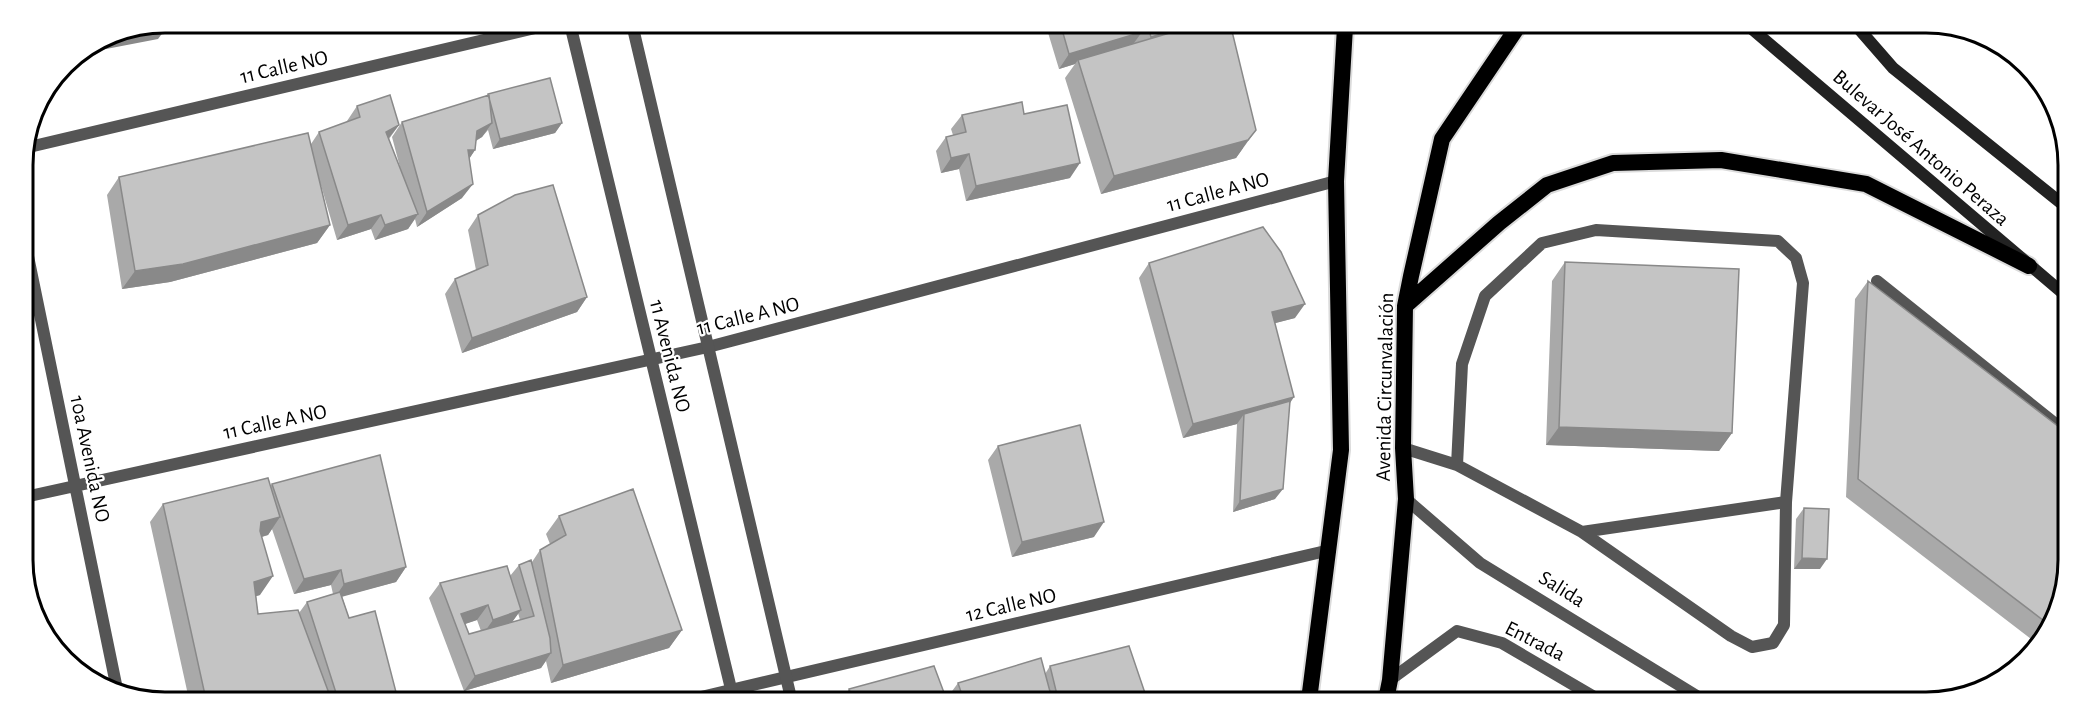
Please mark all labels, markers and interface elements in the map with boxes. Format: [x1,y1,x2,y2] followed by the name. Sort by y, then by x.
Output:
[238,47,330,87] street label: 11 Calle NO
[1829,66,2013,230] street label: Bulevar José Antonio Peraza
[1165,168,1271,216] street label: 11 Calle A NO
[1373,292,1397,482] street label: Avenida Circunvalación
[695,293,801,339] street label: 11 Calle A NO
[646,298,694,414] street label: 11 Avenida NO
[66,394,114,524] street label: 10a Avenida NO
[221,401,329,443] street label: 11 Calle A NO
[1535,567,1589,611] street label: Salida
[964,584,1058,626] street label: 12 Calle NO
[1502,617,1569,665] street label: Entrada

